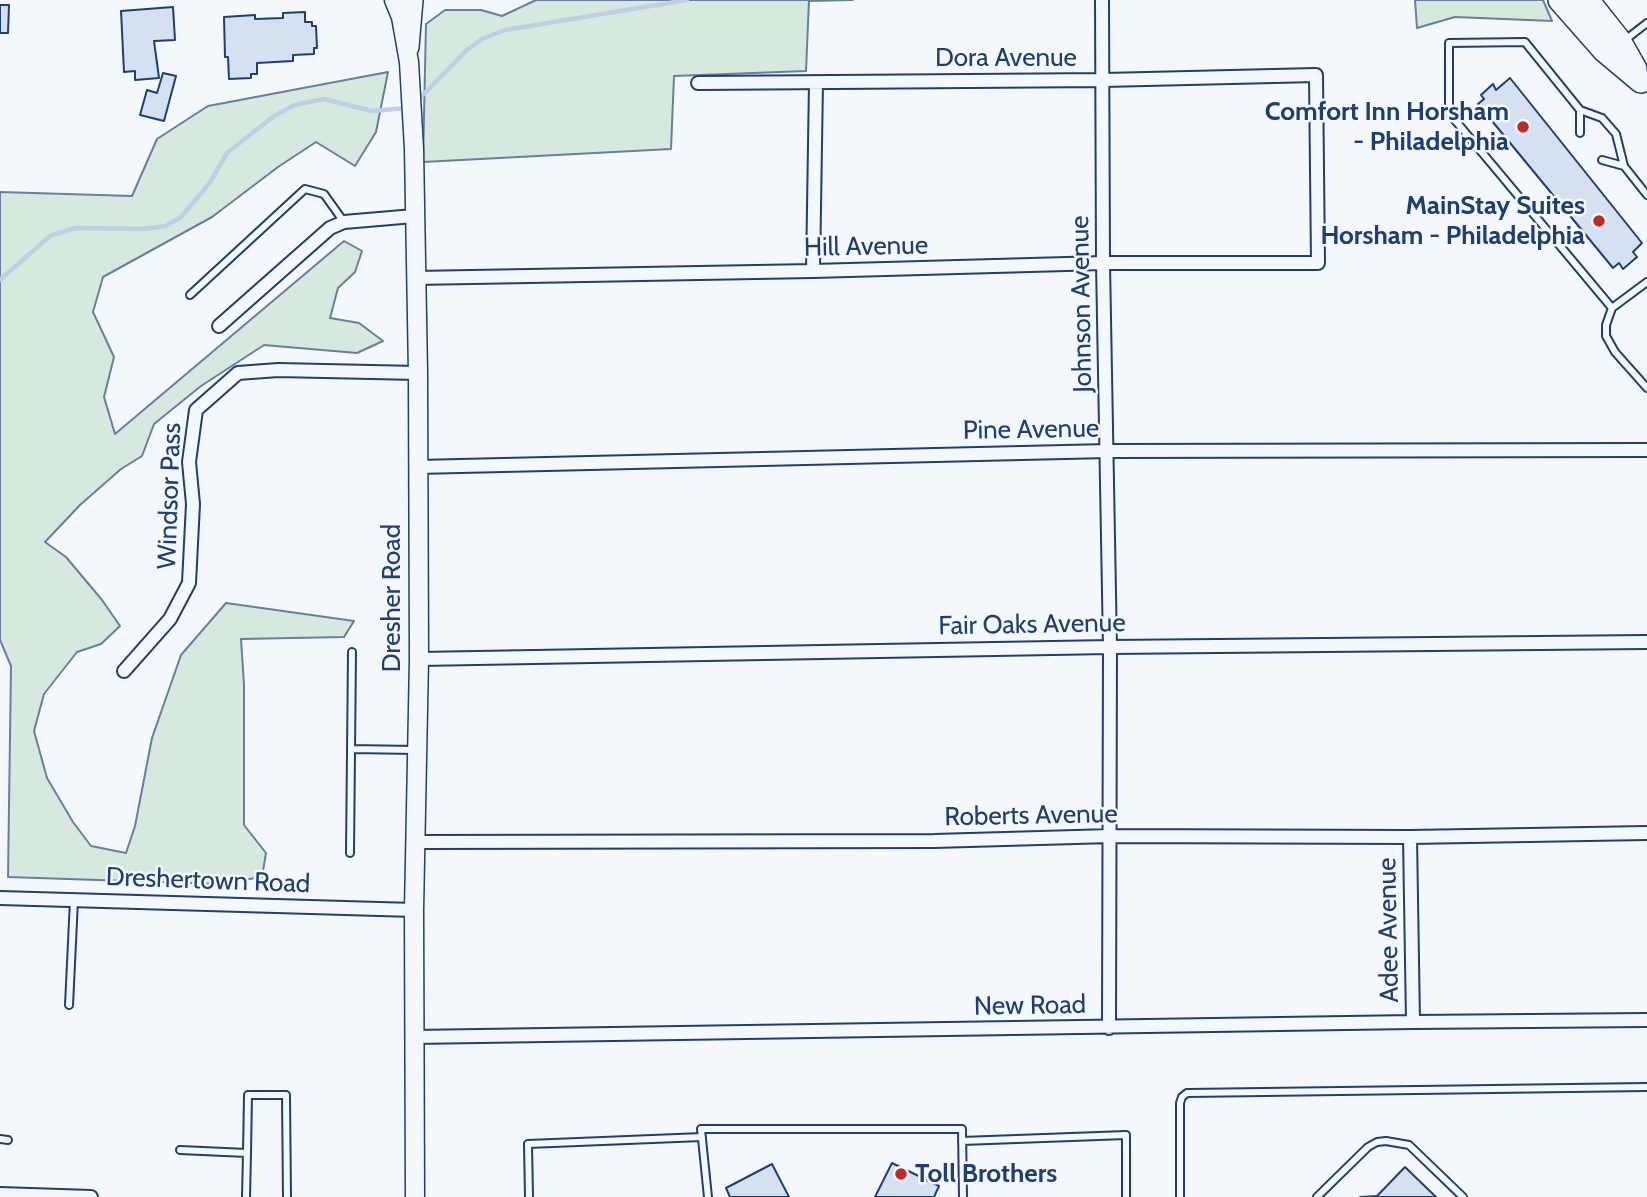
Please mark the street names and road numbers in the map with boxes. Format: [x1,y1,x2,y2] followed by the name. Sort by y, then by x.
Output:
[935,42,1077,74] street label: Dora Avenue
[1065,215,1099,393] street label: Johnson Avenue
[804,230,928,264] street label: Hill Avenue
[963,413,1099,447] street label: Pine Avenue
[152,422,188,570] street label: Windsor Pass
[376,524,408,672] street label: Dresher Road
[938,608,1126,642] street label: Fair Oaks Avenue
[944,799,1118,833] street label: Roberts Avenue
[1372,857,1406,1003] street label: Adee Avenue
[105,862,311,900] street label: Dreshertown Road
[974,989,1086,1023] street label: New Road

